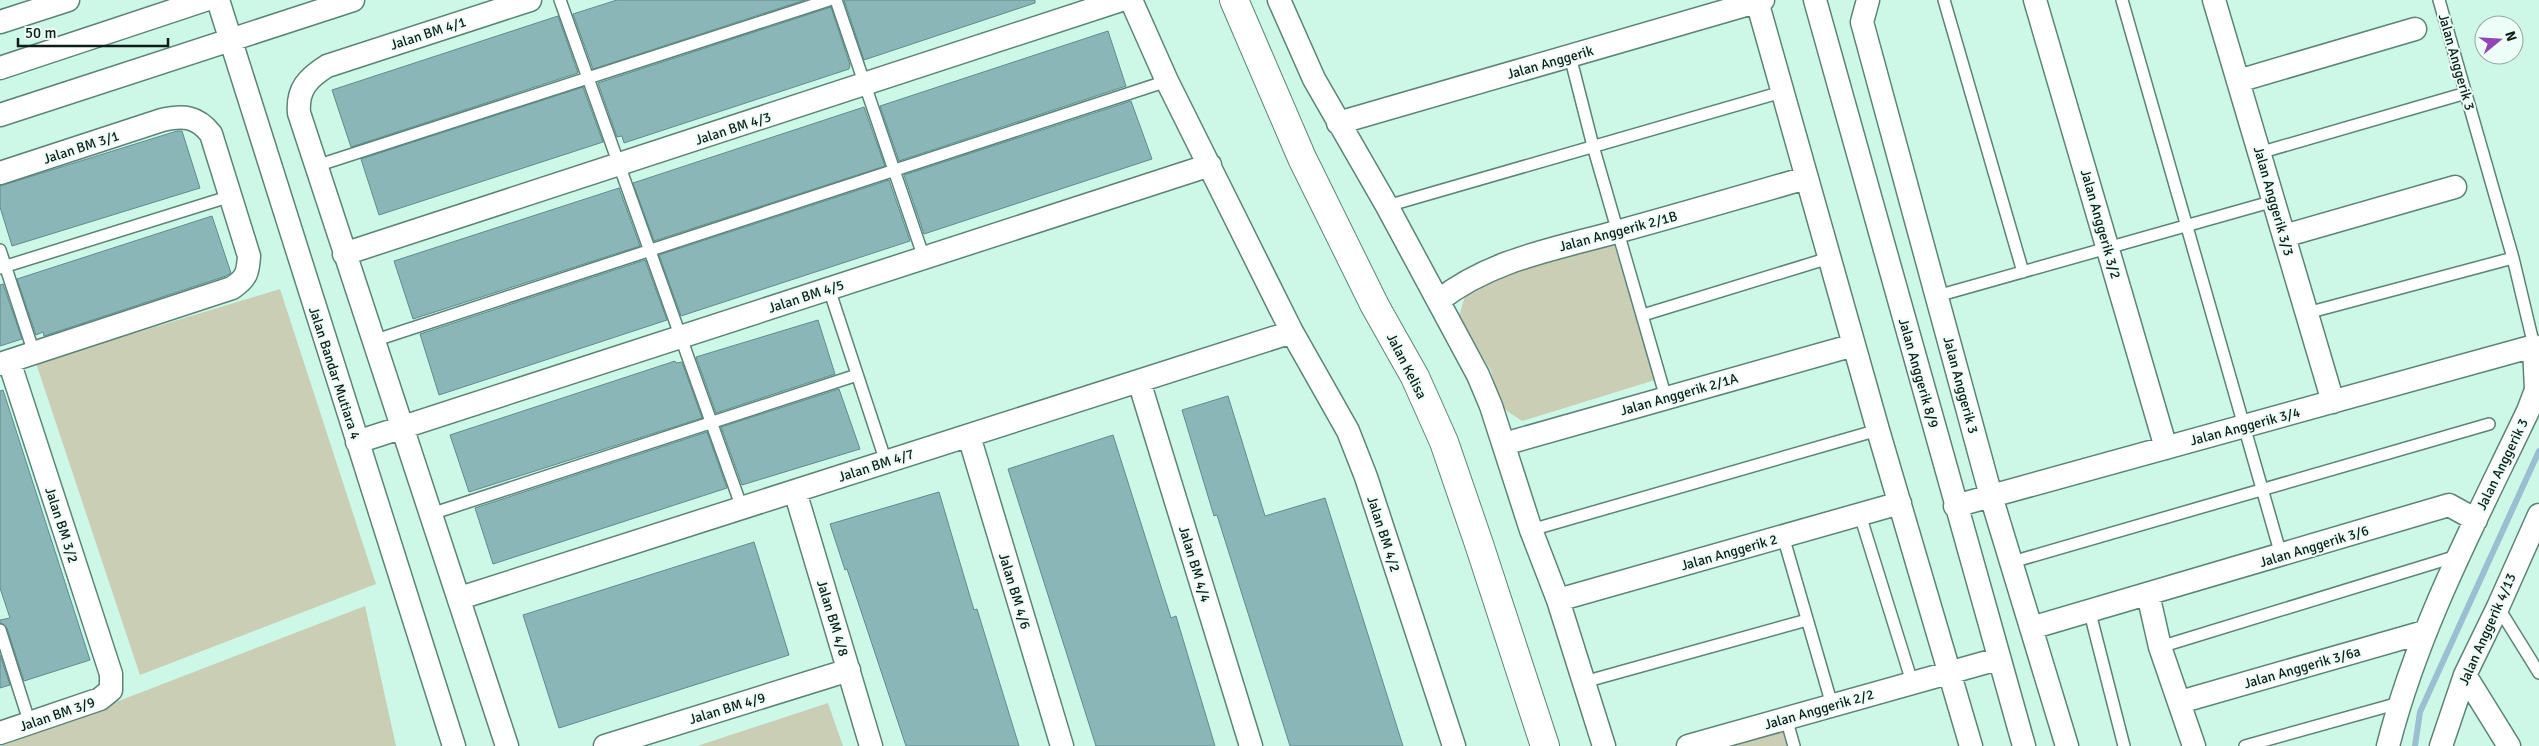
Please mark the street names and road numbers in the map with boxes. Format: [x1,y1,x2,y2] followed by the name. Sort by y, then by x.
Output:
[2435,12,2478,112] street label: Jalan Anggerik 3
[388,13,468,54] street label: Jalan BM 4/1
[1505,42,1595,83] street label: Jalan Anggerik
[693,108,773,149] street label: Jalan BM 4/3
[41,127,121,168] street label: Jalan BM 3/1
[2250,144,2297,258] street label: Jalan Anggerik 3/3
[2077,167,2124,281] street label: Jalan Anggerik 3/2
[1557,208,1679,255] street label: Jalan Anggerik 2/1B
[766,276,846,317] street label: Jalan BM 4/5
[305,305,364,442] street label: Jalan Bandar Mutiara 4
[1895,316,1942,430] street label: Jalan Anggerik 8/9
[1383,331,1430,402] street label: Jalan Kelisa
[1939,335,1982,436] street label: Jalan Anggerik 3
[1618,369,1740,419] street label: Jalan Anggerik 2/1A
[2188,404,2302,449] street label: Jalan Anggerik 3/4
[2473,416,2532,513] street label: Jalan Anggerik 3
[836,445,916,486] street label: Jalan BM 4/7
[41,485,82,565] street label: Jalan BM 3/2
[1363,494,1404,574] street label: Jalan BM 4/2
[2258,522,2371,571] street label: Jalan Anggerik 3/6
[1175,524,1214,605] street label: Jalan BM 4/4
[1679,531,1779,574] street label: Jalan Anggerik 2
[995,551,1034,631] street label: Jalan BM 4/6
[2455,571,2520,688] street label: Jalan Anggerik 4/13
[813,578,852,658] street label: Jalan BM 4/8
[2242,643,2362,692] street label: Jalan Anggerik 3/6a
[1762,686,1876,733] street label: Jalan Anggerik 2/2
[687,689,767,728] street label: Jalan BM 4/9
[17,694,97,735] street label: Jalan BM 3/9

